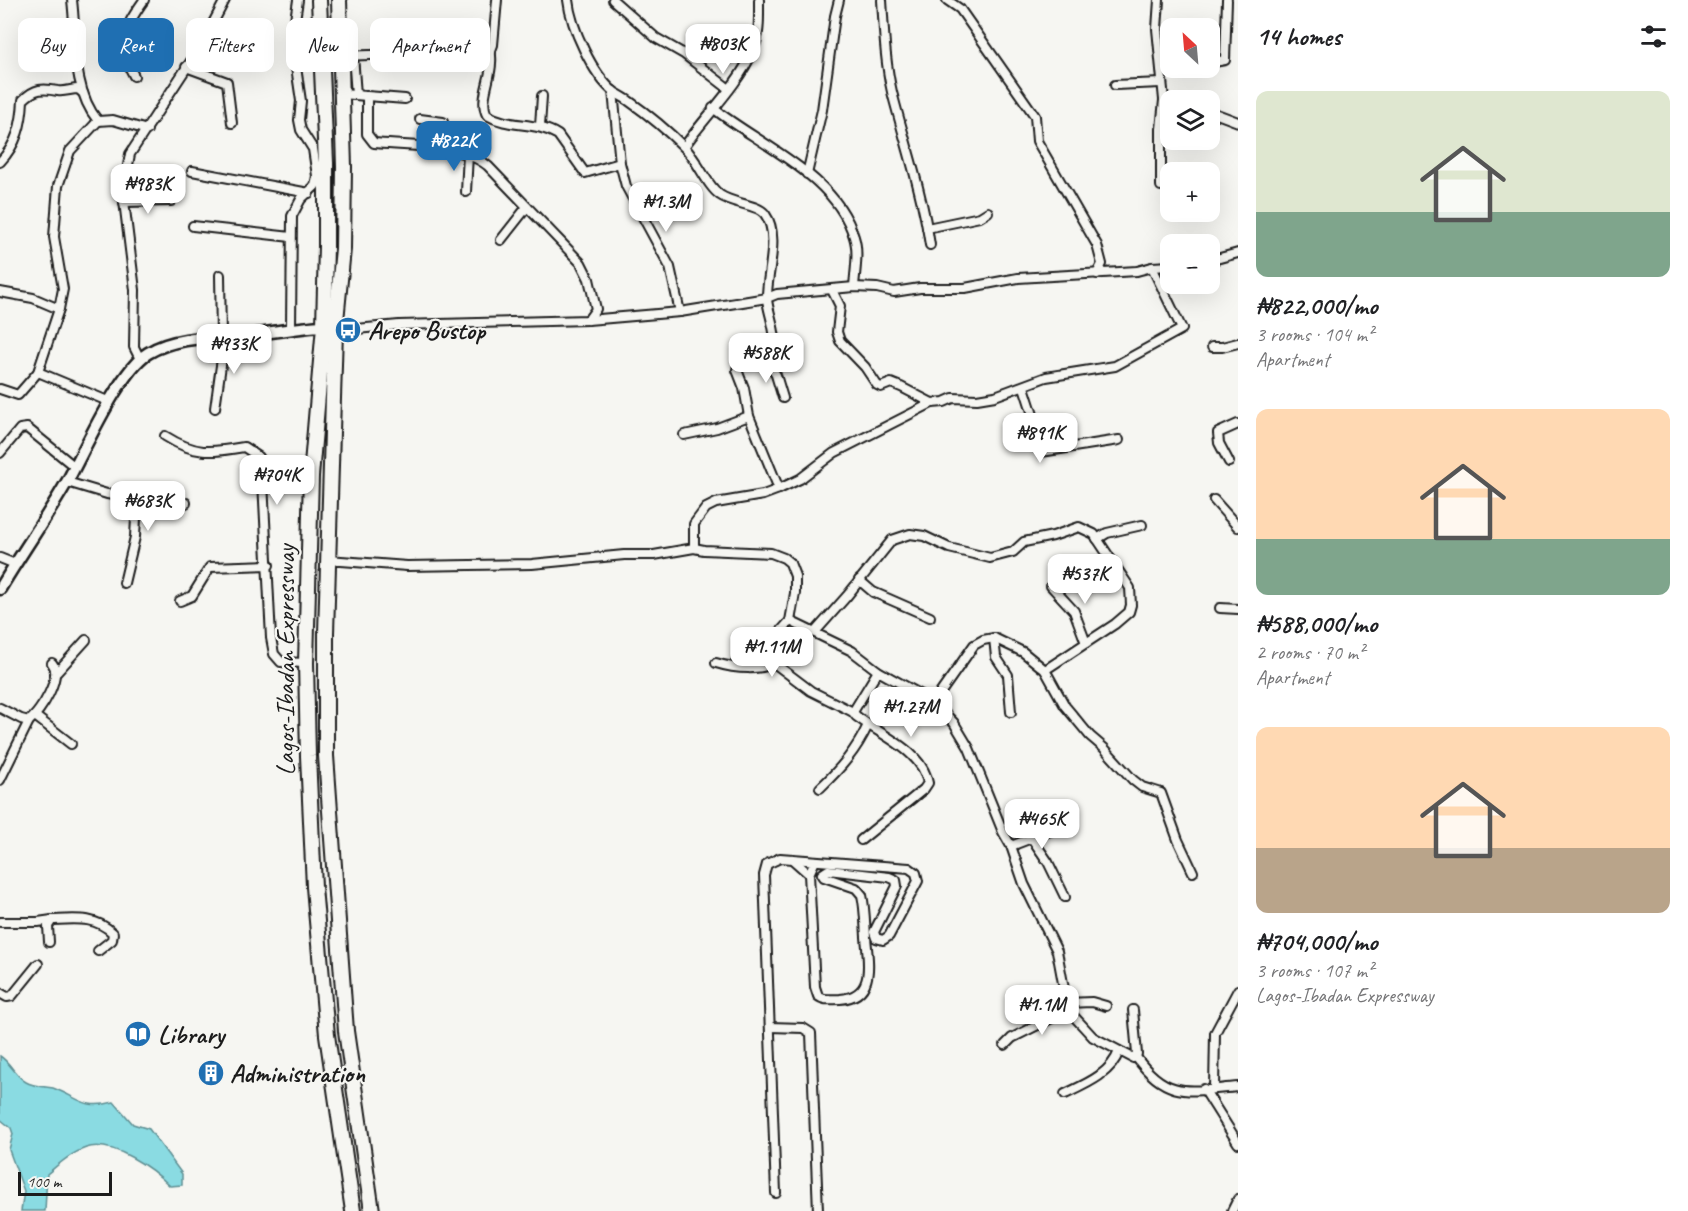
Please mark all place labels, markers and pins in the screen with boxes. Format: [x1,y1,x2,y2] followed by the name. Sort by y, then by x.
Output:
[681,24,765,75] pin: ₦803K
[412,121,496,172] pin: ₦822K
[106,164,190,215] pin: ₦983K
[624,182,708,233] pin: ₦1.3M
[368,314,487,347] place label: Arepo Bustop
[333,315,363,345] bus stop icon: Arepo Bustop
[192,324,276,375] pin: ₦933K
[724,333,808,384] pin: ₦588K
[998,413,1082,464] pin: ₦891K
[235,455,319,506] pin: ₦704K
[106,481,190,532] pin: ₦683K
[1043,554,1127,605] pin: ₦537K
[723,627,821,678] pin: ₦1.11M
[862,687,960,738] pin: ₦1.27M
[1000,799,1084,850] pin: ₦465K
[1000,985,1084,1036] pin: ₦1.1M
[158,1018,227,1051] place label: Library
[123,1019,153,1049] library icon: Library
[230,1057,366,1090] place label: Administration
[196,1058,226,1088] building icon: Administration

